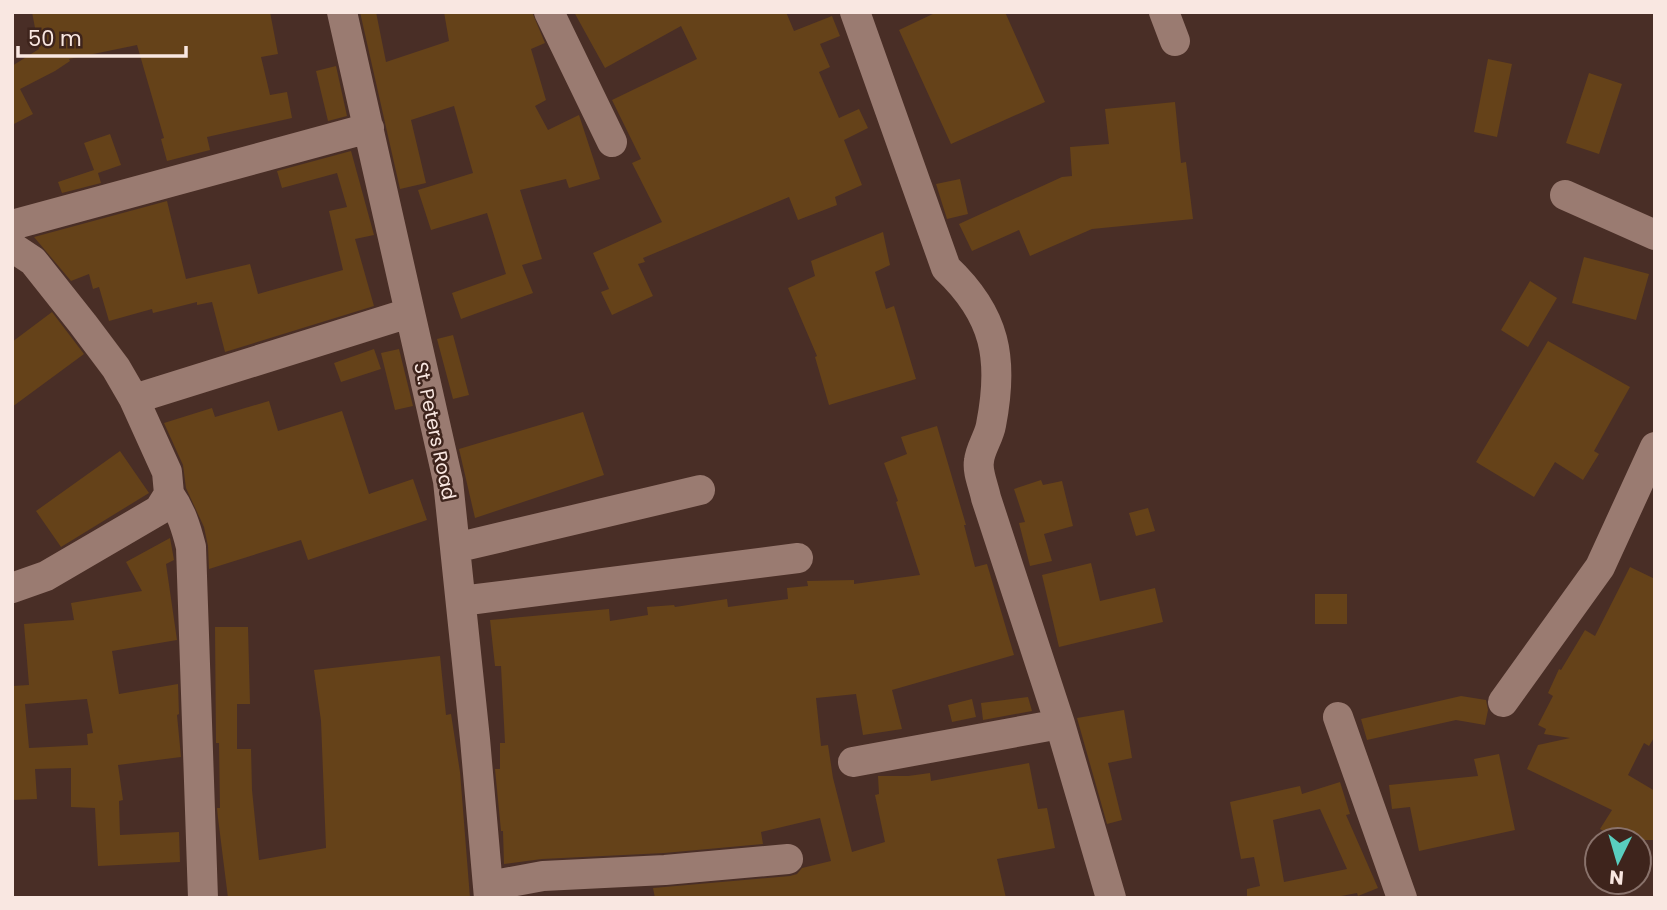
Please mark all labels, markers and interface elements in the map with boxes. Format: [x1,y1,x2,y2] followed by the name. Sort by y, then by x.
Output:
[18,14,186,58] scale bar
[28,24,82,53] text: 50 m
[407,360,463,502] street label: St. Peters Road
[1583,826,1653,896] north arrow
[1608,863,1625,892] text: N

